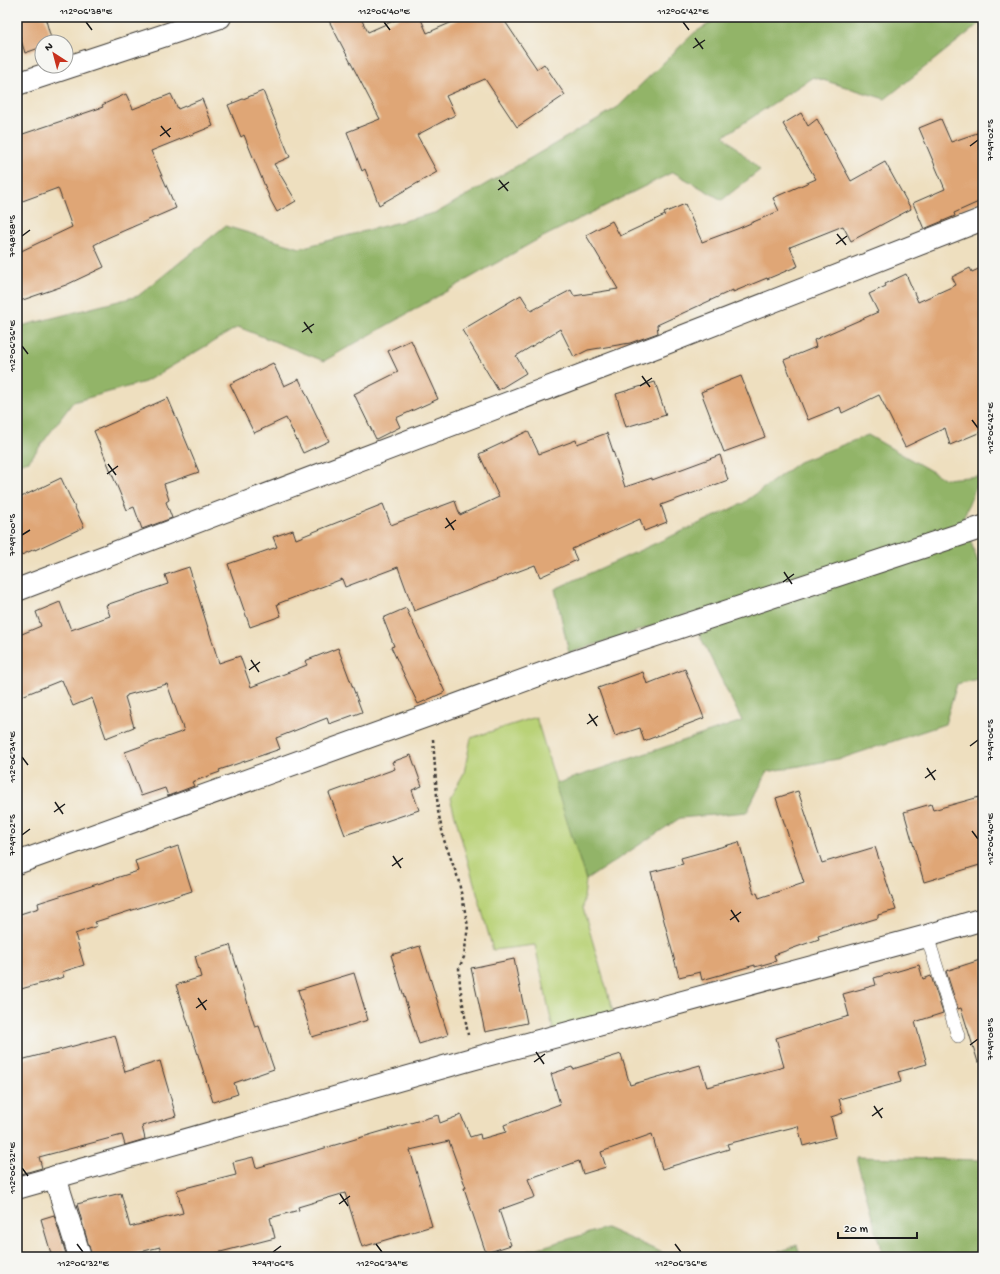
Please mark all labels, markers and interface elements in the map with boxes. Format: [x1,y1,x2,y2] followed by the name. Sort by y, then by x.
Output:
[59,6,113,18] text: 112°06'38"E
[357,6,411,18] text: 112°06'40"E
[657,6,709,18] text: 112°06'42"E
[34,34,74,74] north arrow
[43,41,56,54] text: N
[985,119,997,162] text: 7°49'02"S
[7,215,19,258] text: 7°48'58"S
[7,320,19,373] text: 112°06'36"E
[985,402,997,454] text: 112°06'42"E
[7,514,19,557] text: 7°49'00"S
[985,719,997,762] text: 7°49'06"S
[7,731,19,784] text: 112°06'34"E
[985,812,997,866] text: 112°06'40"E
[7,814,19,857] text: 7°49'02"S
[985,1018,997,1061] text: 7°49'08"S
[7,1142,19,1195] text: 112°06'32"E
[838,1214,917,1240] scale bar
[844,1223,869,1237] text: 20 m
[56,1258,109,1270] text: 112°06'32"E
[251,1258,294,1270] text: 7°49'06"S
[355,1258,408,1270] text: 112°06'34"E
[654,1258,707,1270] text: 112°06'36"E

